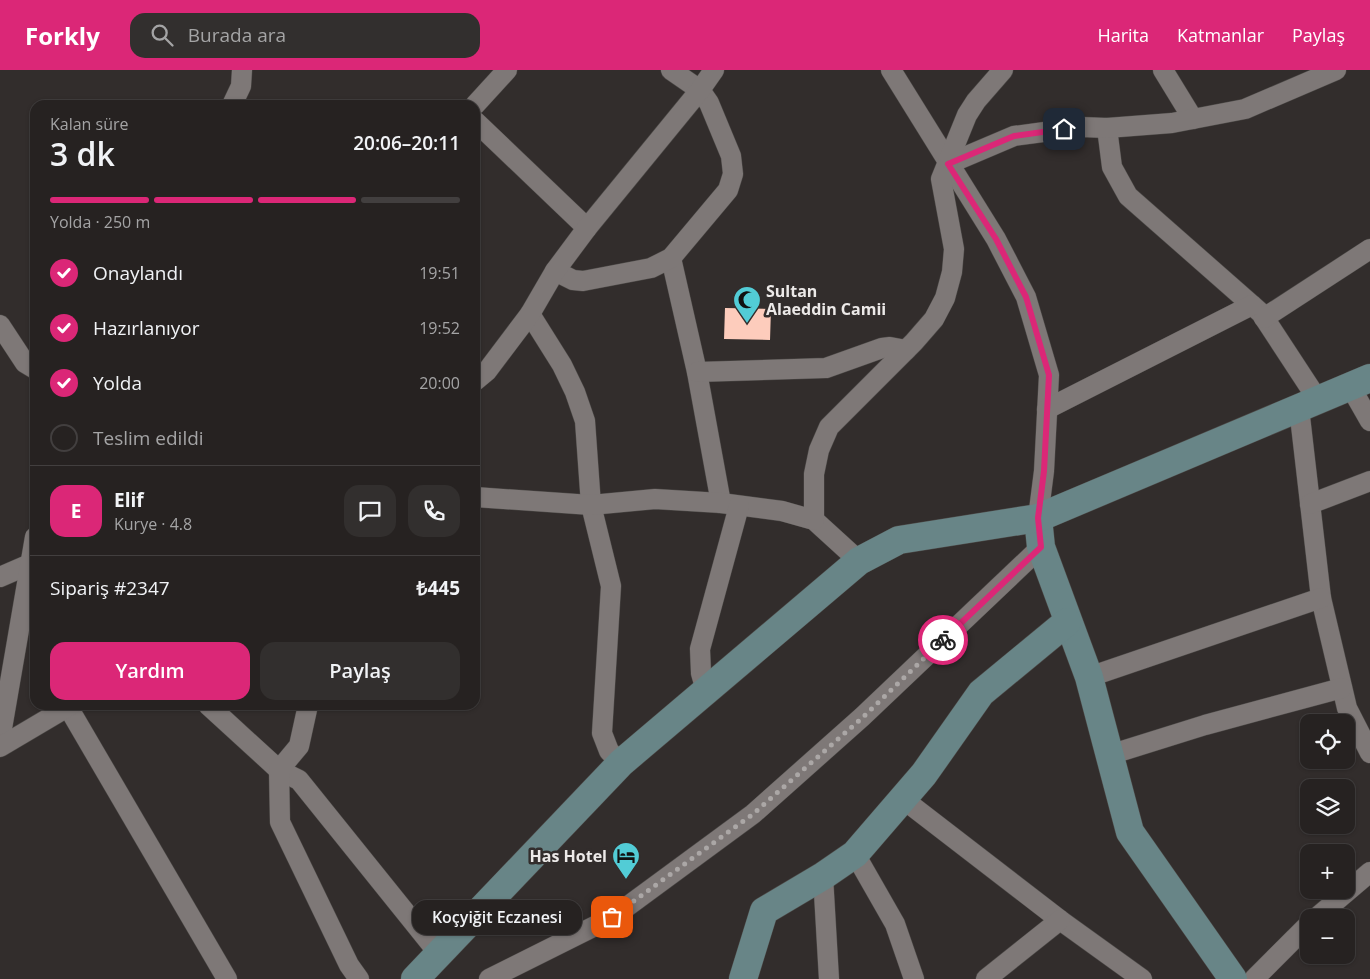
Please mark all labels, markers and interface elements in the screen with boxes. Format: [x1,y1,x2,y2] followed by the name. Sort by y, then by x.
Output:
[130,13,480,58] search box
[25,19,100,52] text: Forkly
[148,21,176,49] icon: search
[188,22,286,48] text: Burada ara
[1097,23,1149,47] text: Harita
[1177,23,1264,47] text: Katmanlar
[1292,23,1345,47] text: Paylaş
[1043,108,1085,150] pin
[50,113,129,135] text: Kalan süre
[1050,115,1078,143] icon: home
[353,130,460,156] text: 20:06–20:11
[50,132,115,175] text: 3 dk
[50,211,150,233] text: Yolda · 250 m
[50,259,78,287] icon: check
[93,260,183,286] text: Onaylandı
[419,262,460,284] text: 19:51
[766,280,886,320] place label: Sultan Alaeddin Camii
[732,285,762,324] mosque icon: Sultan Alaeddin Camii
[50,314,78,342] icon: check
[93,315,200,341] text: Hazırlanıyor
[419,317,460,339] text: 19:52
[50,369,78,397] icon: check
[93,370,142,396] text: Yolda
[419,372,460,394] text: 20:00
[93,425,204,451] text: Teslim edildi
[344,485,396,537] button: chat
[408,485,460,537] button: phone
[114,487,144,513] text: Elif
[71,498,81,524] text: E
[114,513,192,535] text: Kurye · 4.8
[50,575,170,601] text: Sipariş #2347
[417,575,460,601] text: ₺445
[918,615,968,665] courier
[929,626,957,654] icon: bike
[50,642,250,700] button: Yardım
[260,642,460,700] button: Paylaş
[1300,714,1355,964] map controls
[1300,714,1355,769] button: locate
[1300,779,1355,834] button: layers
[611,841,641,880] hotel icon: Has Hotel
[1300,844,1355,899] button: +
[530,845,607,867] place label: Has Hotel
[591,896,633,938] pin
[412,900,582,934] callout: Koçyiğit Eczanesi
[598,903,626,931] icon: bag
[432,906,562,928] text: Koçyiğit Eczanesi
[1300,909,1355,964] button: −

